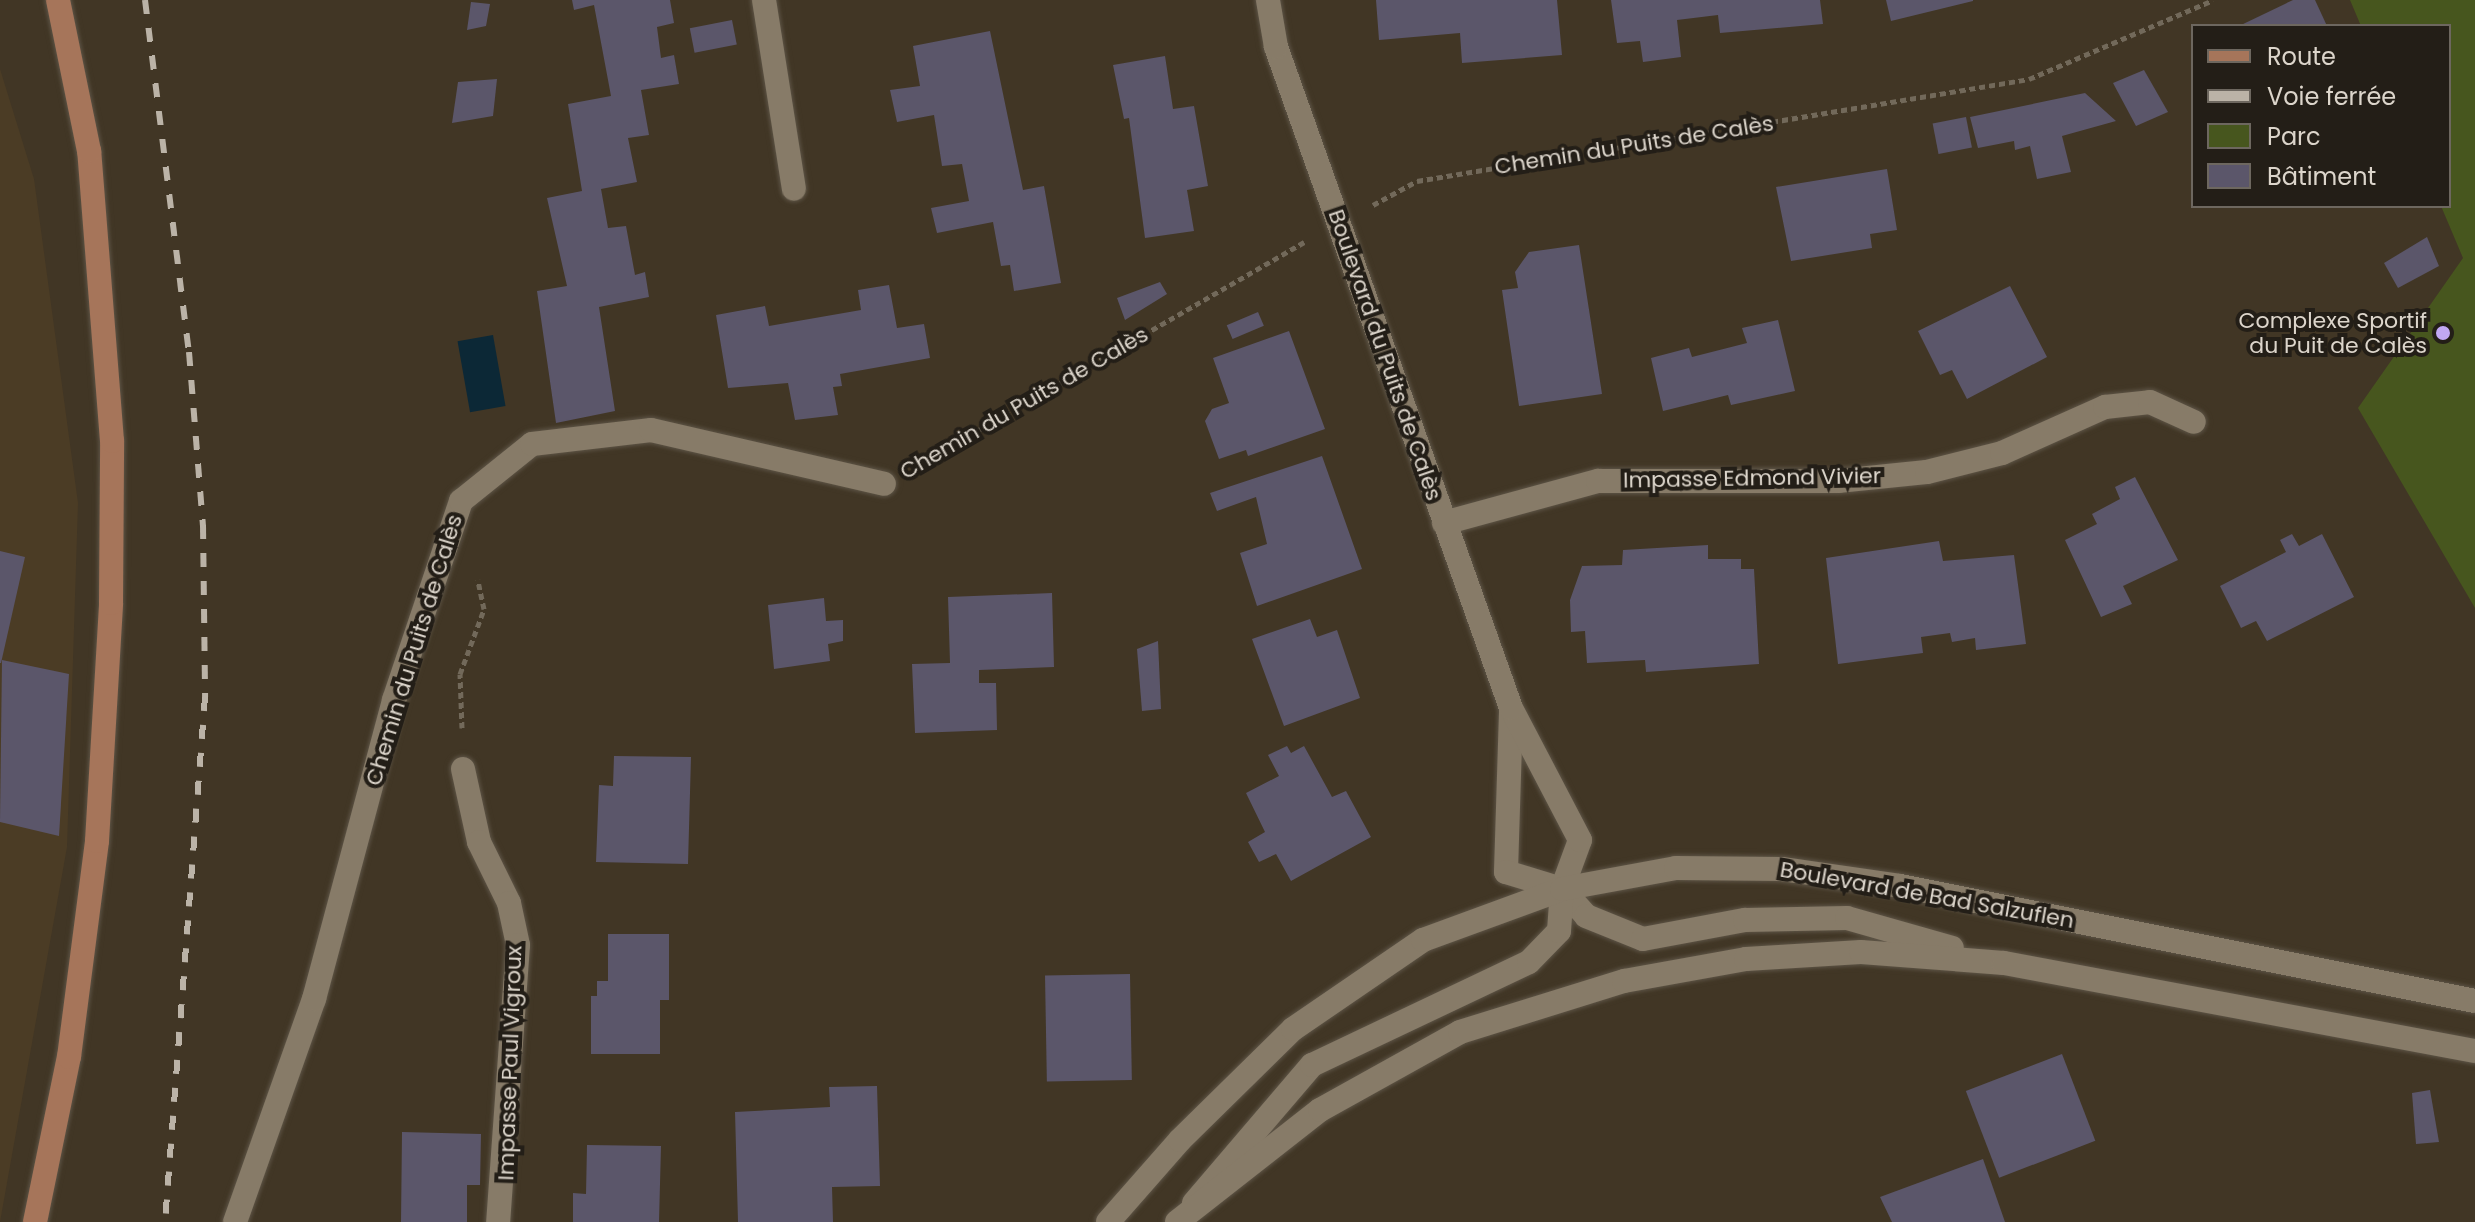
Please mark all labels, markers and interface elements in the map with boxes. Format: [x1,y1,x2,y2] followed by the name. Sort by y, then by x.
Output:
[2191,24,2451,208] legend
[2267,40,2336,73] text: Route
[2267,80,2396,113] text: Voie ferrée
[1493,110,1775,180] street label: Chemin du Puits de Calès
[2267,120,2321,153] text: Parc
[2267,160,2376,193] text: Bâtiment
[1323,206,1447,504] street label: Boulevard du Puits de Calès
[2239,307,2427,358] place label: Complexe Sportif du Puit de Calès
[895,321,1153,485] street label: Chemin du Puits de Calès
[2434,324,2452,342] marker: Complexe Sportif du Puit de Calès
[1623,463,1881,493] street label: Impasse Edmond Vivier
[360,511,468,789] street label: Chemin du Puits de Calès
[1778,856,2076,934] street label: Boulevard de Bad Salzuflen
[493,945,527,1181] street label: Impasse Paul Vigroux

